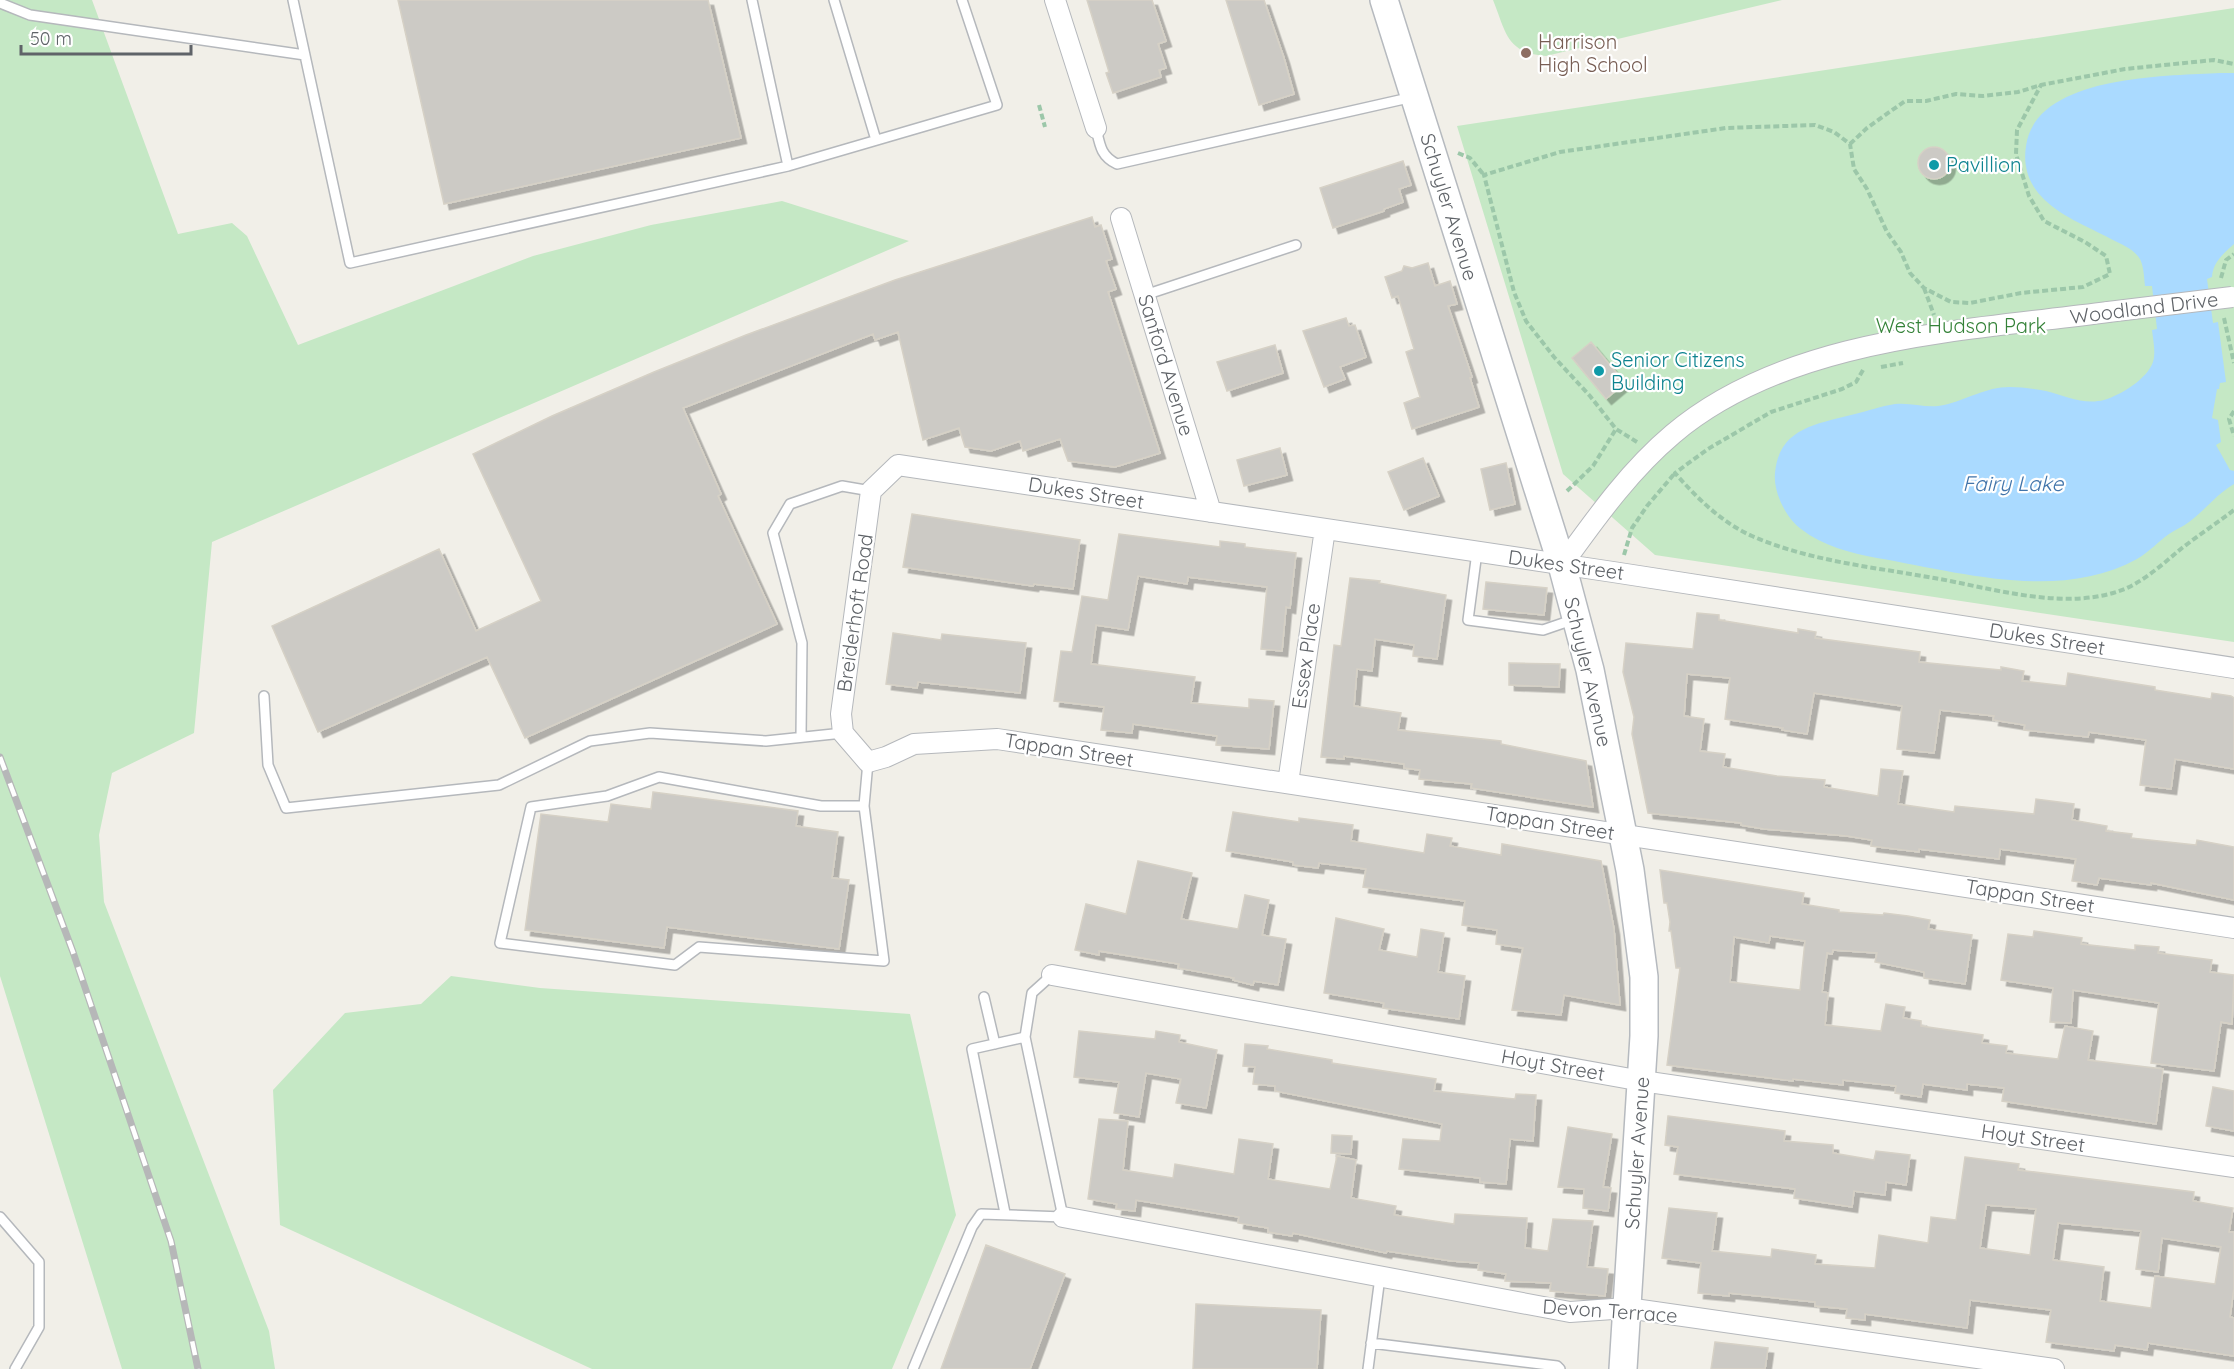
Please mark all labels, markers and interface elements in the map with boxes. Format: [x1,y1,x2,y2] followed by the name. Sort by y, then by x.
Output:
[21,18,190,56] scale bar
[30,27,72,50] text: 50 m
[1538,29,1648,77] place label: Harrison High School
[1519,46,1533,60] marker: Harrison High School
[1415,130,1484,284] street label: Schuyler Avenue
[1946,152,2022,177] place label: Pavillion
[1927,158,1941,172] marker: Pavillion
[2068,286,2220,329] street label: Woodland Drive
[1133,291,1200,439] street label: Sanford Avenue
[1876,313,2046,338] park label: West Hudson Park
[1611,347,1745,395] place label: Senior Citizens Building
[1592,364,1606,378] marker: Senior Citizens Building
[1963,470,2065,496] water label: Fairy Lake
[1026,471,1146,514] street label: Dukes Street
[831,532,878,694] street label: Breiderhoft Road
[1506,544,1626,585] street label: Dukes Street
[1559,595,1618,749] street label: Schuyler Avenue
[1286,601,1325,711] street label: Essex Place
[1987,617,2107,660] street label: Dukes Street
[1003,727,1136,772] street label: Tappan Street
[1484,800,1617,845] street label: Tappan Street
[1964,873,2097,918] street label: Tappan Street
[1499,1043,1607,1086] street label: Hoyt Street
[1619,1076,1654,1230] street label: Schuyler Avenue
[1979,1118,2087,1157] street label: Hoyt Street
[1542,1293,1678,1328] street label: Devon Terrace

